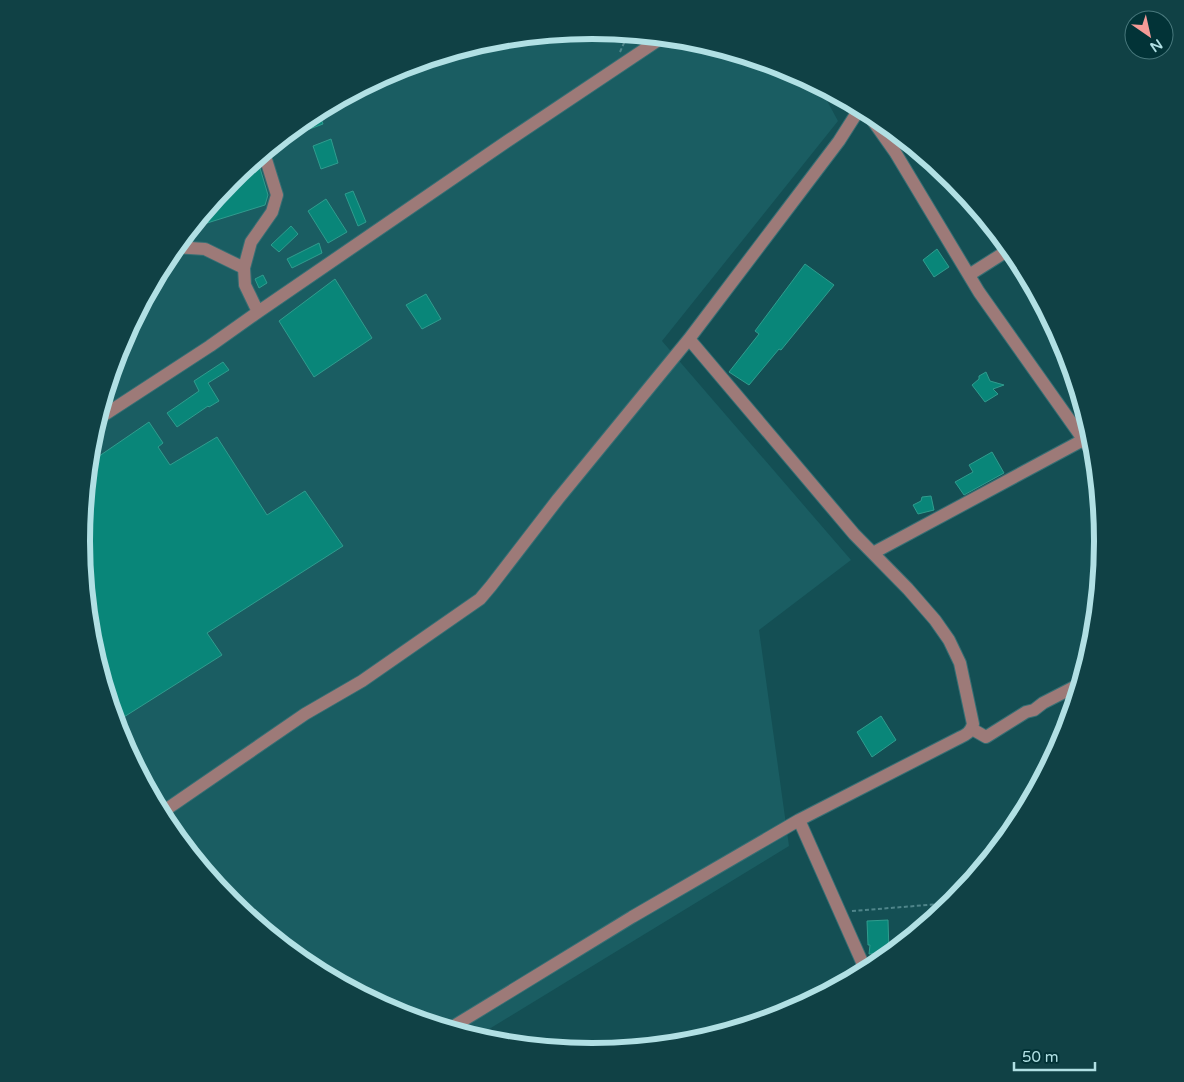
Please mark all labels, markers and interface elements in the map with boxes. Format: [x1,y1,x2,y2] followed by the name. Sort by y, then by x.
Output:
[1124,10,1174,60] north arrow
[1147,35,1165,56] text: N
[1014,1040,1095,1072] scale bar
[1022,1048,1059,1066] text: 50 m

